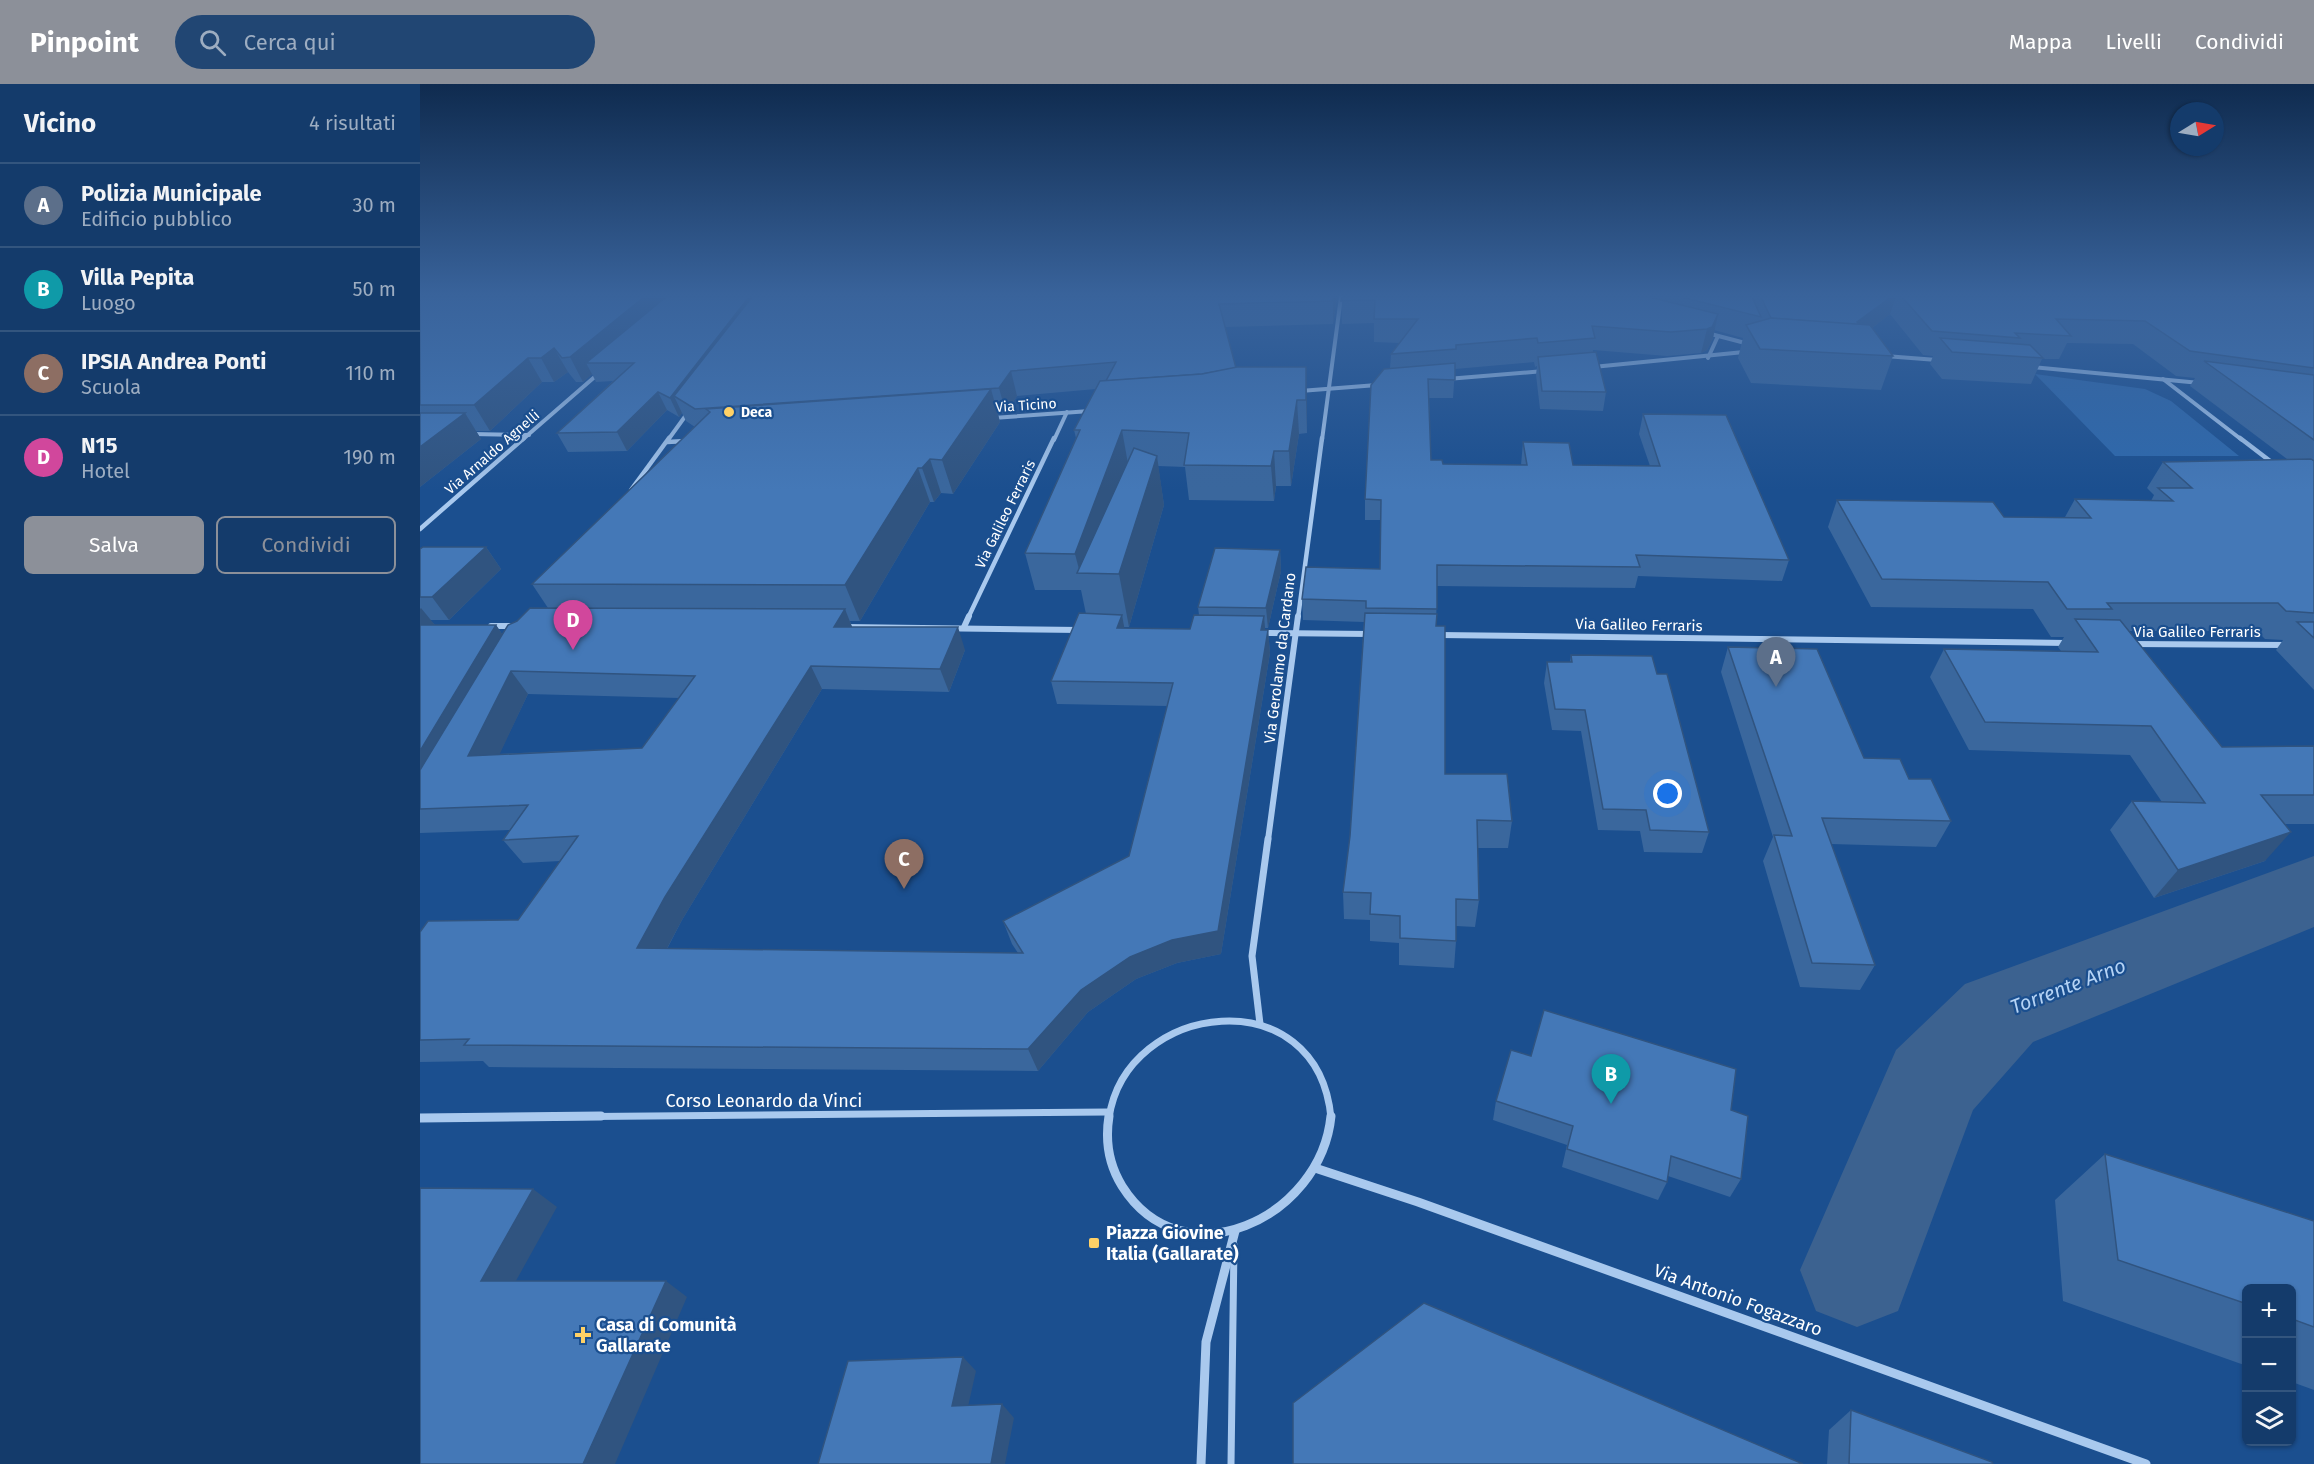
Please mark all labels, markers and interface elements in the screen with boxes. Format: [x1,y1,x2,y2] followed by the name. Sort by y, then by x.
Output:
[175,15,595,69] search box
[30,26,139,59] text: Pinpoint
[196,26,229,59] icon: search
[244,29,336,56] text: Cerca qui
[2009,29,2073,55] text: Mappa
[2106,29,2162,55] text: Livelli
[2195,29,2284,55] text: Condividi
[2170,102,2224,156] north arrow
[24,108,96,139] text: Vicino
[309,111,396,135] text: 4 risultati
[81,180,262,207] text: Polizia Municipale
[38,193,49,217] text: A
[352,193,396,217] text: 30 m
[81,207,232,231] text: Edificio pubblico
[81,264,194,291] text: Villa Pepita
[37,277,50,301] text: B
[352,277,396,301] text: 50 m
[81,291,136,315] text: Luogo
[81,348,267,375] text: IPSIA Andrea Ponti
[38,361,49,385] text: C
[345,361,396,385] text: 110 m
[81,375,141,399] text: Scuola
[995,395,1057,416] street label: Via Ticino
[741,404,772,421] place label: Deca
[722,405,736,419] marker: Deca
[442,407,543,498] street label: Via Arnaldo Agnelli
[81,432,118,459] text: N15
[37,445,50,469] text: D
[343,445,396,469] text: 190 m
[972,457,1039,571] street label: Via Galileo Ferraris
[81,459,130,483] text: Hotel
[24,516,204,574] button: Salva
[216,516,396,574] button: Condividi
[1261,572,1299,744] street label: Via Gerolamo da Cardano
[554,600,592,650] pin: D
[1575,615,1703,635] street label: Via Galileo Ferraris
[2133,623,2261,641] street label: Via Galileo Ferraris
[1756,638,1796,687] pin: A
[1653,779,1682,808] your location
[884,840,924,889] pin: C
[2007,953,2129,1019] water label: Torrente Arno
[1592,1054,1630,1104] pin: B
[666,1090,862,1112] street label: Corso Leonardo da Vinci
[1106,1222,1239,1265] place label: Piazza Giovine Italia (Gallarate)
[1087,1236,1101,1250] marker: Piazza Giovine Italia (Gallarate)
[1651,1259,1825,1341] street label: Via Antonio Fogazzaro
[2242,1284,2296,1446] map controls
[2242,1284,2296,1338] button: +
[596,1314,737,1357] place label: Casa di Comunità Gallarate
[574,1326,592,1344] marker: Casa di Comunità Gallarate
[2242,1338,2296,1392] button: −
[2242,1392,2296,1446] button: layers

